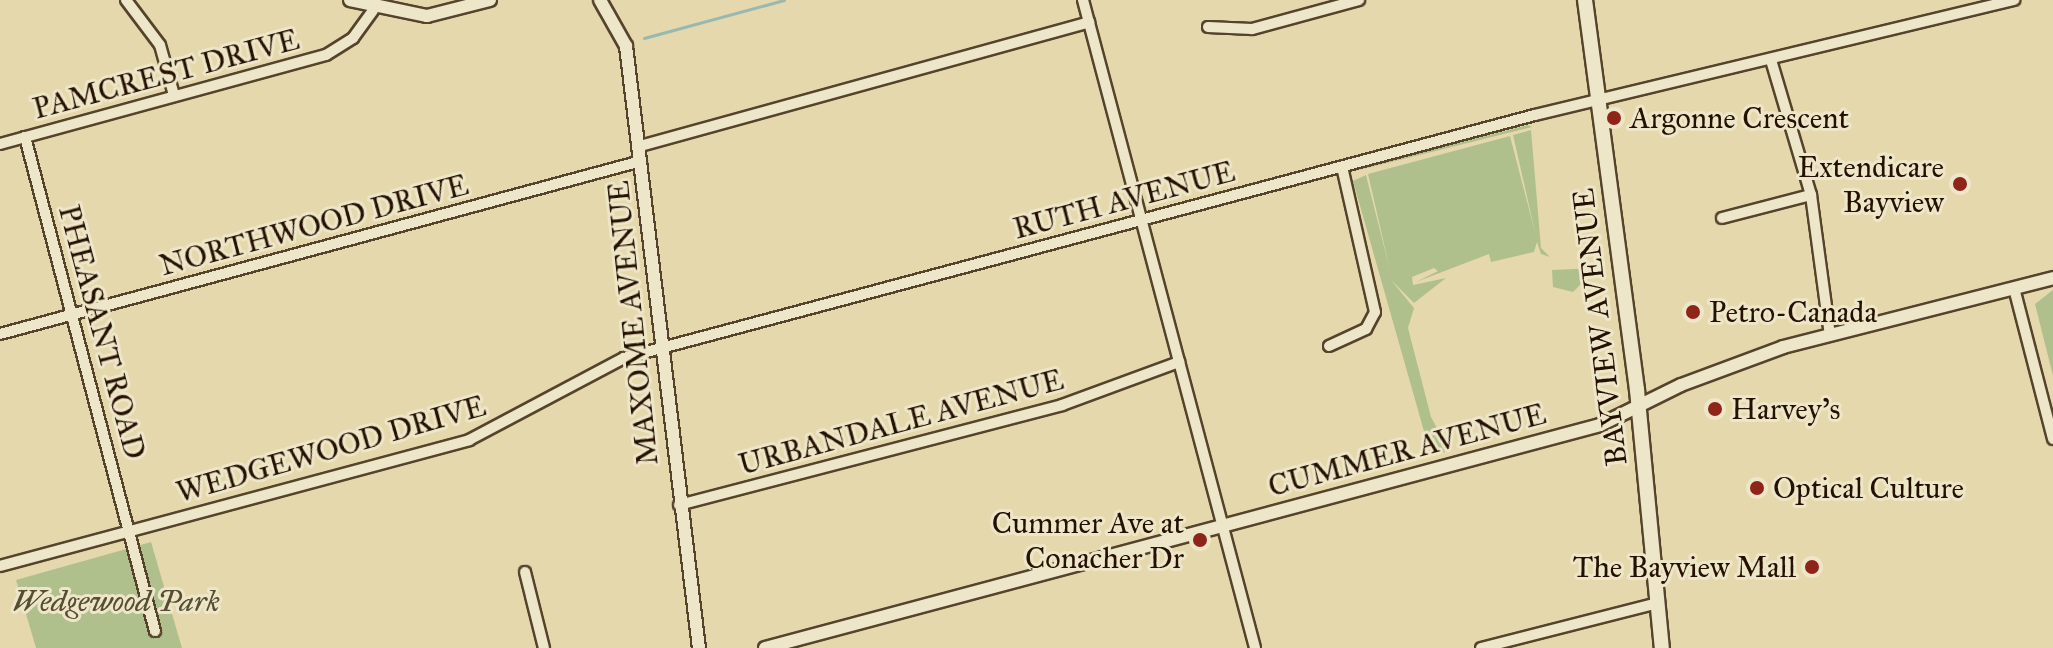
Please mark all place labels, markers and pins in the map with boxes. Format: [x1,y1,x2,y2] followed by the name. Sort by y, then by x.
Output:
[1630,100,1849,136] place label: Argonne Crescent
[1605,109,1623,127] marker: Argonne Crescent
[1798,149,1944,220] place label: Extendicare Bayview
[1951,175,1969,193] marker: Extendicare Bayview
[1709,294,1877,330] place label: Petro-Canada
[1684,303,1702,321] marker: Petro-Canada
[1731,391,1840,427] place label: Harvey's
[1706,400,1724,418] marker: Harvey's
[1773,470,1964,506] place label: Optical Culture
[1748,479,1766,497] marker: Optical Culture
[992,505,1184,576] place label: Cummer Ave at Conacher Dr
[1191,531,1209,549] marker: Cummer Ave at Conacher Dr
[1573,549,1796,585] place label: The Bayview Mall
[1803,558,1821,576] marker: The Bayview Mall

